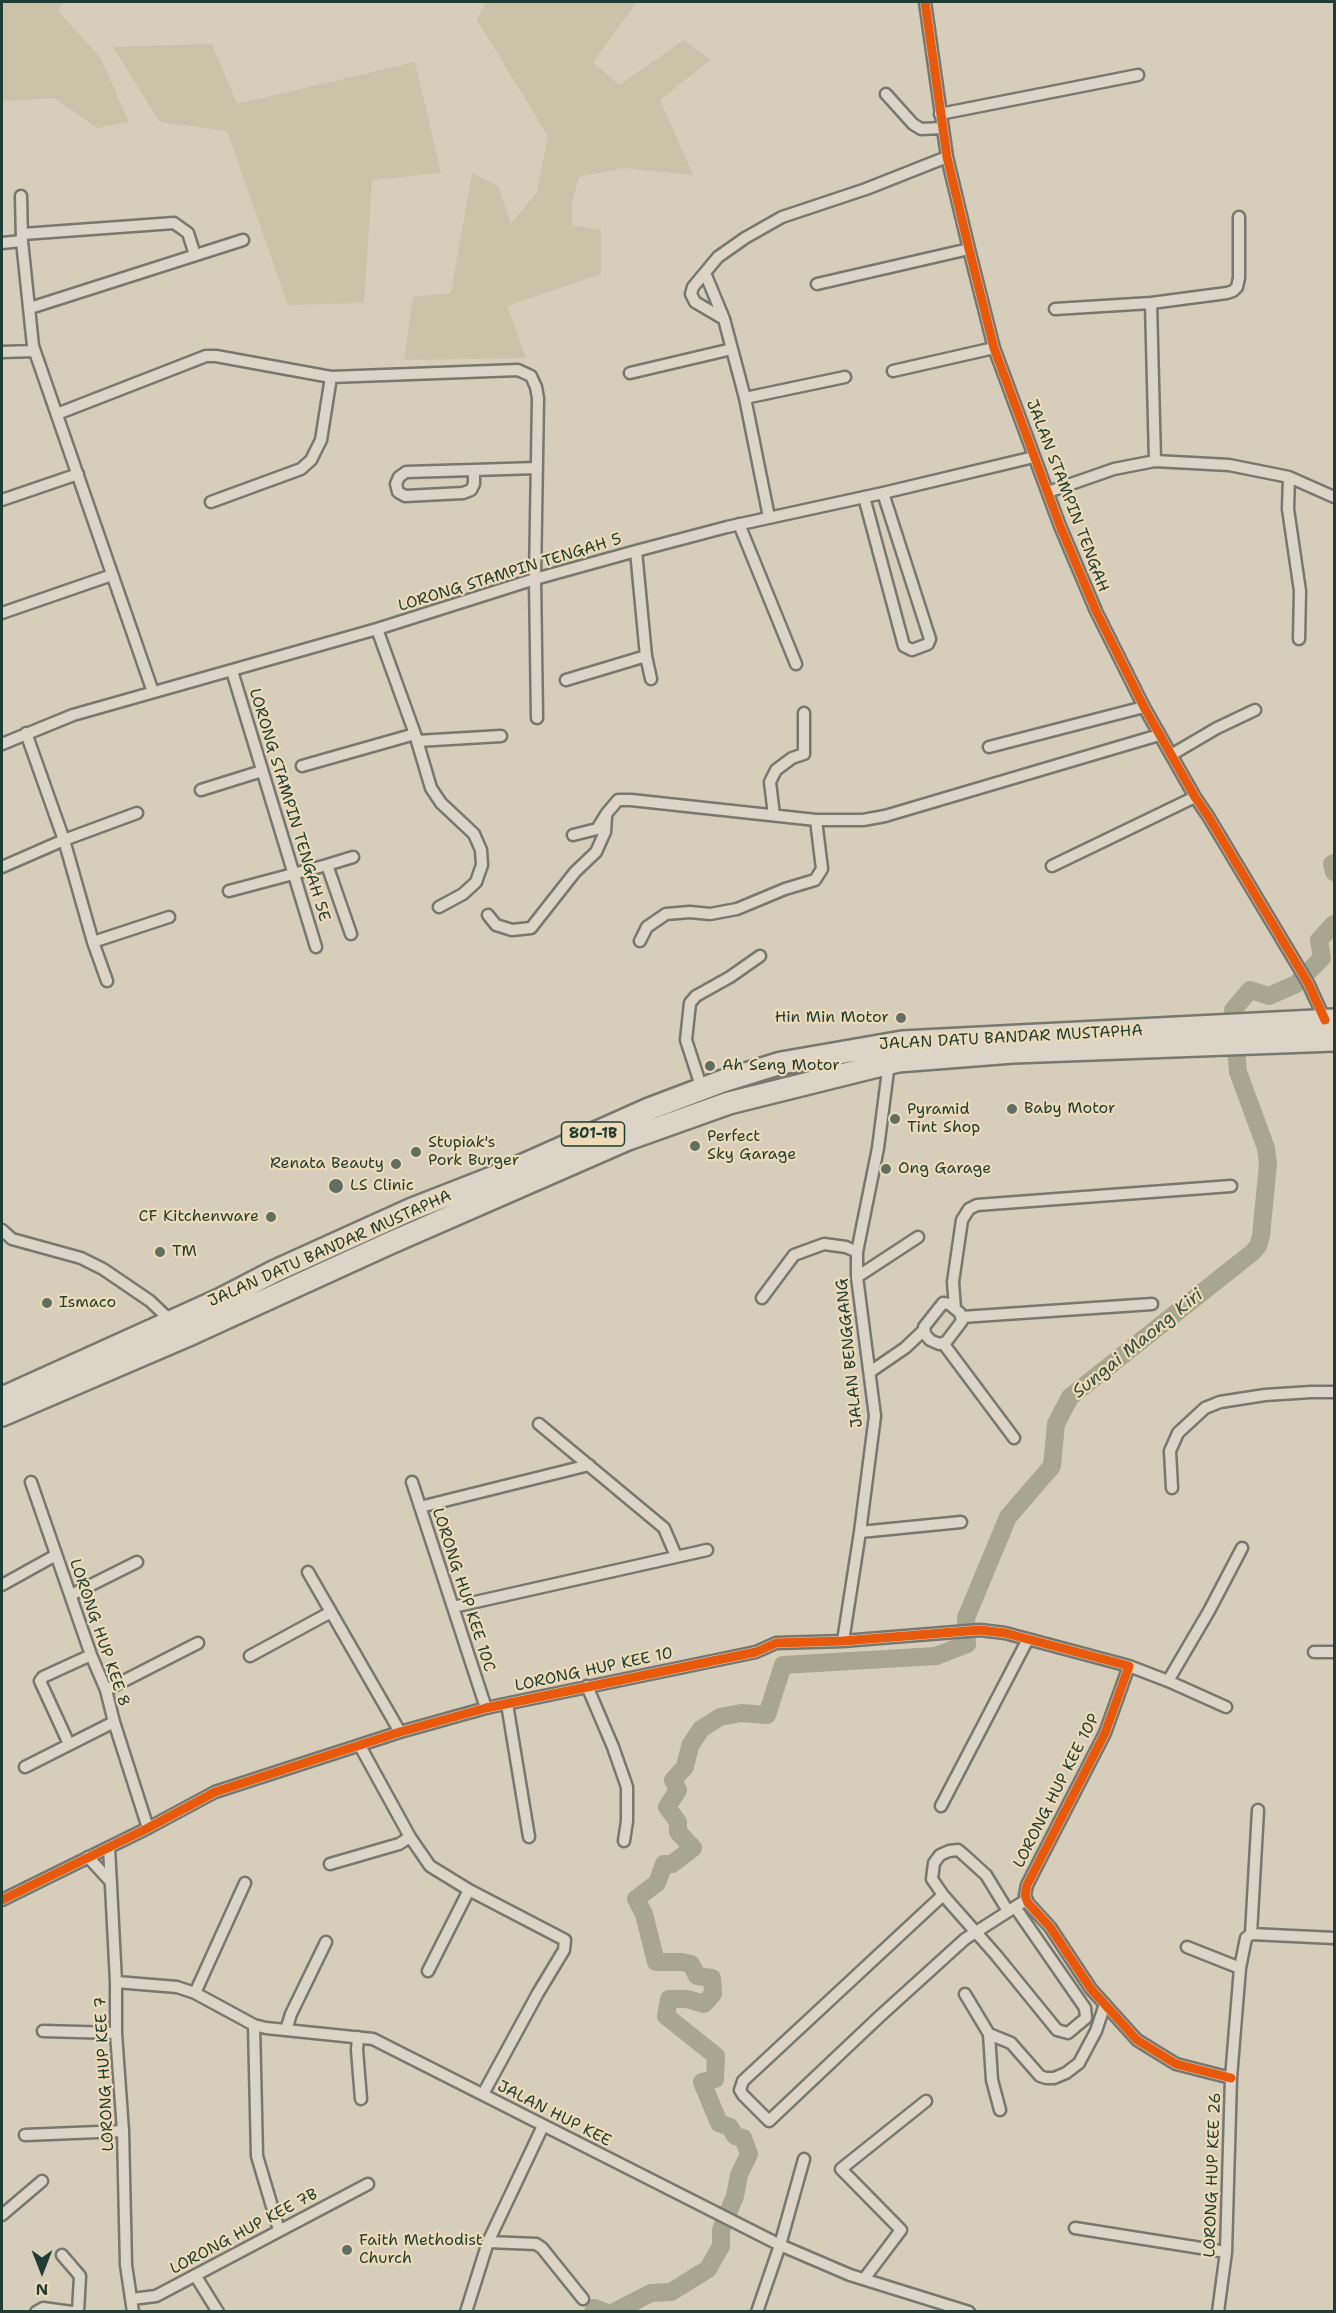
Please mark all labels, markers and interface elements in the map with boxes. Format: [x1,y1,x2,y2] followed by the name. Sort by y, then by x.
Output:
[1021,397,1113,595] street label: JALAN STAMPIN TENGAH
[396,530,624,616] street label: LORONG STAMPIN TENGAH 5
[244,686,334,924] street label: LORONG STAMPIN TENGAH 5E
[775,1008,889,1028] place label: Hin Min Motor
[894,1011,908,1025] marker: Hin Min Motor
[879,1022,1143,1054] street label: JALAN DATU BANDAR MUSTAPHA
[722,1056,840,1076] place label: Ah Seng Motor
[703,1059,717,1073] marker: Ah Seng Motor
[1024,1099,1116,1119] place label: Baby Motor
[907,1100,980,1138] place label: Pyramid Tint Shop
[1005,1102,1019,1116] marker: Baby Motor
[888,1112,902,1126] marker: Pyramid Tint Shop
[562,1122,624,1146] road number: 801-1B
[707,1127,796,1165] place label: Perfect Sky Garage
[428,1133,519,1171] place label: Stupiak's Pork Burger
[688,1139,702,1153] marker: Perfect Sky Garage
[409,1145,423,1159] marker: Stupiak's Pork Burger
[270,1154,384,1174] place label: Renata Beauty
[389,1157,403,1171] marker: Renata Beauty
[898,1159,991,1179] place label: Ong Garage
[879,1162,893,1176] marker: Ong Garage
[350,1176,414,1196] place label: LS Clinic
[327,1177,345,1195] marker: LS Clinic
[205,1187,455,1311] street label: JALAN DATU BANDAR MUSTAPHA
[139,1207,259,1227] place label: CF Kitchenware
[264,1210,278,1224] marker: CF Kitchenware
[172,1242,197,1262] place label: TM
[153,1245,167,1259] marker: TM
[833,1277,867,1429] street label: JALAN BENGGANG
[1068,1285,1208,1403] water label: Sungai Maong Kiri
[59,1293,116,1313] place label: Ismaco
[40,1296,54,1310] marker: Ismaco
[427,1506,499,1674] street label: LORONG HUP KEE 10C
[65,1557,133,1709] street label: LORONG HUP KEE 8
[513,1644,675,1696] street label: LORONG HUP KEE 10
[1010,1711,1104,1871] street label: LORONG HUP KEE 10P
[91,1996,119,2152] street label: LORONG HUP KEE 7
[494,2077,614,2151] street label: JALAN HUP KEE
[1201,2092,1225,2258] street label: LORONG HUP KEE 26
[167,2185,321,2279] street label: LORONG HUP KEE 7B
[359,2231,483,2269] place label: Faith Methodist Church
[12,2241,72,2301] north arrow
[340,2243,354,2257] marker: Faith Methodist Church
[36,2279,48,2300] text: N

